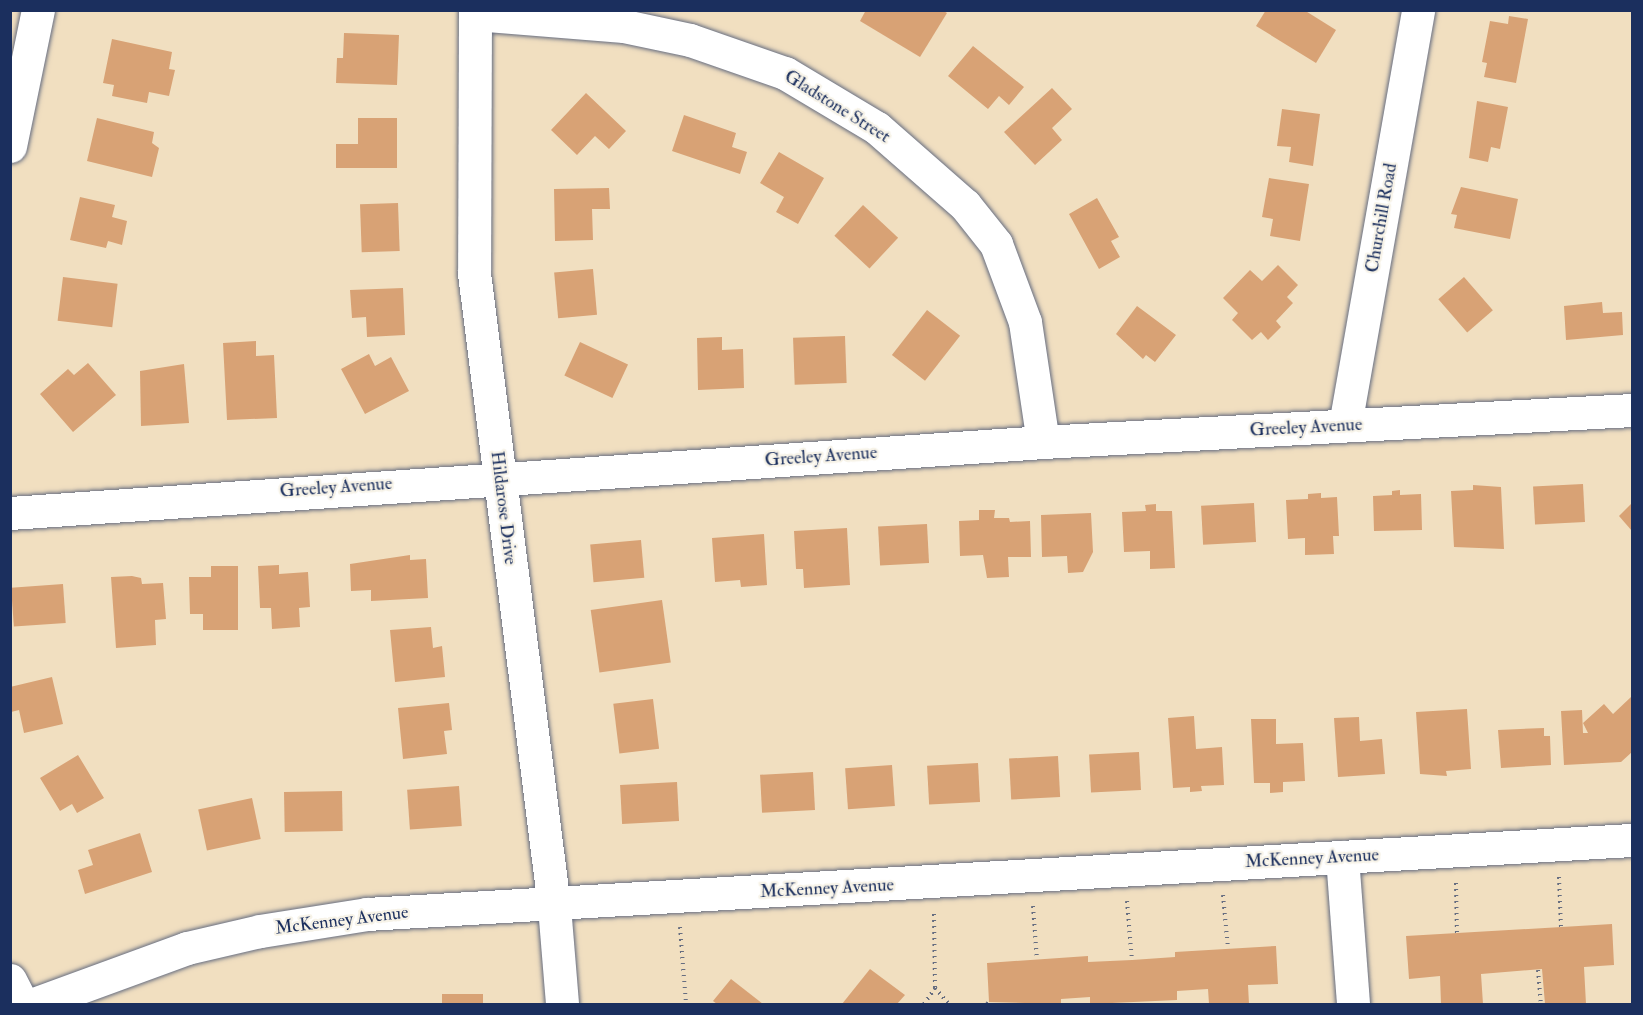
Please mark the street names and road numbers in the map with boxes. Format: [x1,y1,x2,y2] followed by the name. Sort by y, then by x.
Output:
[780,66,894,148] street label: Gladstone Street
[1362,162,1402,274] street label: Churchill Road
[1249,414,1363,442] street label: Greeley Avenue
[764,442,878,472] street label: Greeley Avenue
[485,450,521,566] street label: Hildarose Drive
[279,473,393,503] street label: Greeley Avenue
[1245,845,1379,873] street label: McKenney Avenue
[760,875,894,903] street label: McKenney Avenue
[274,902,410,940] street label: McKenney Avenue

